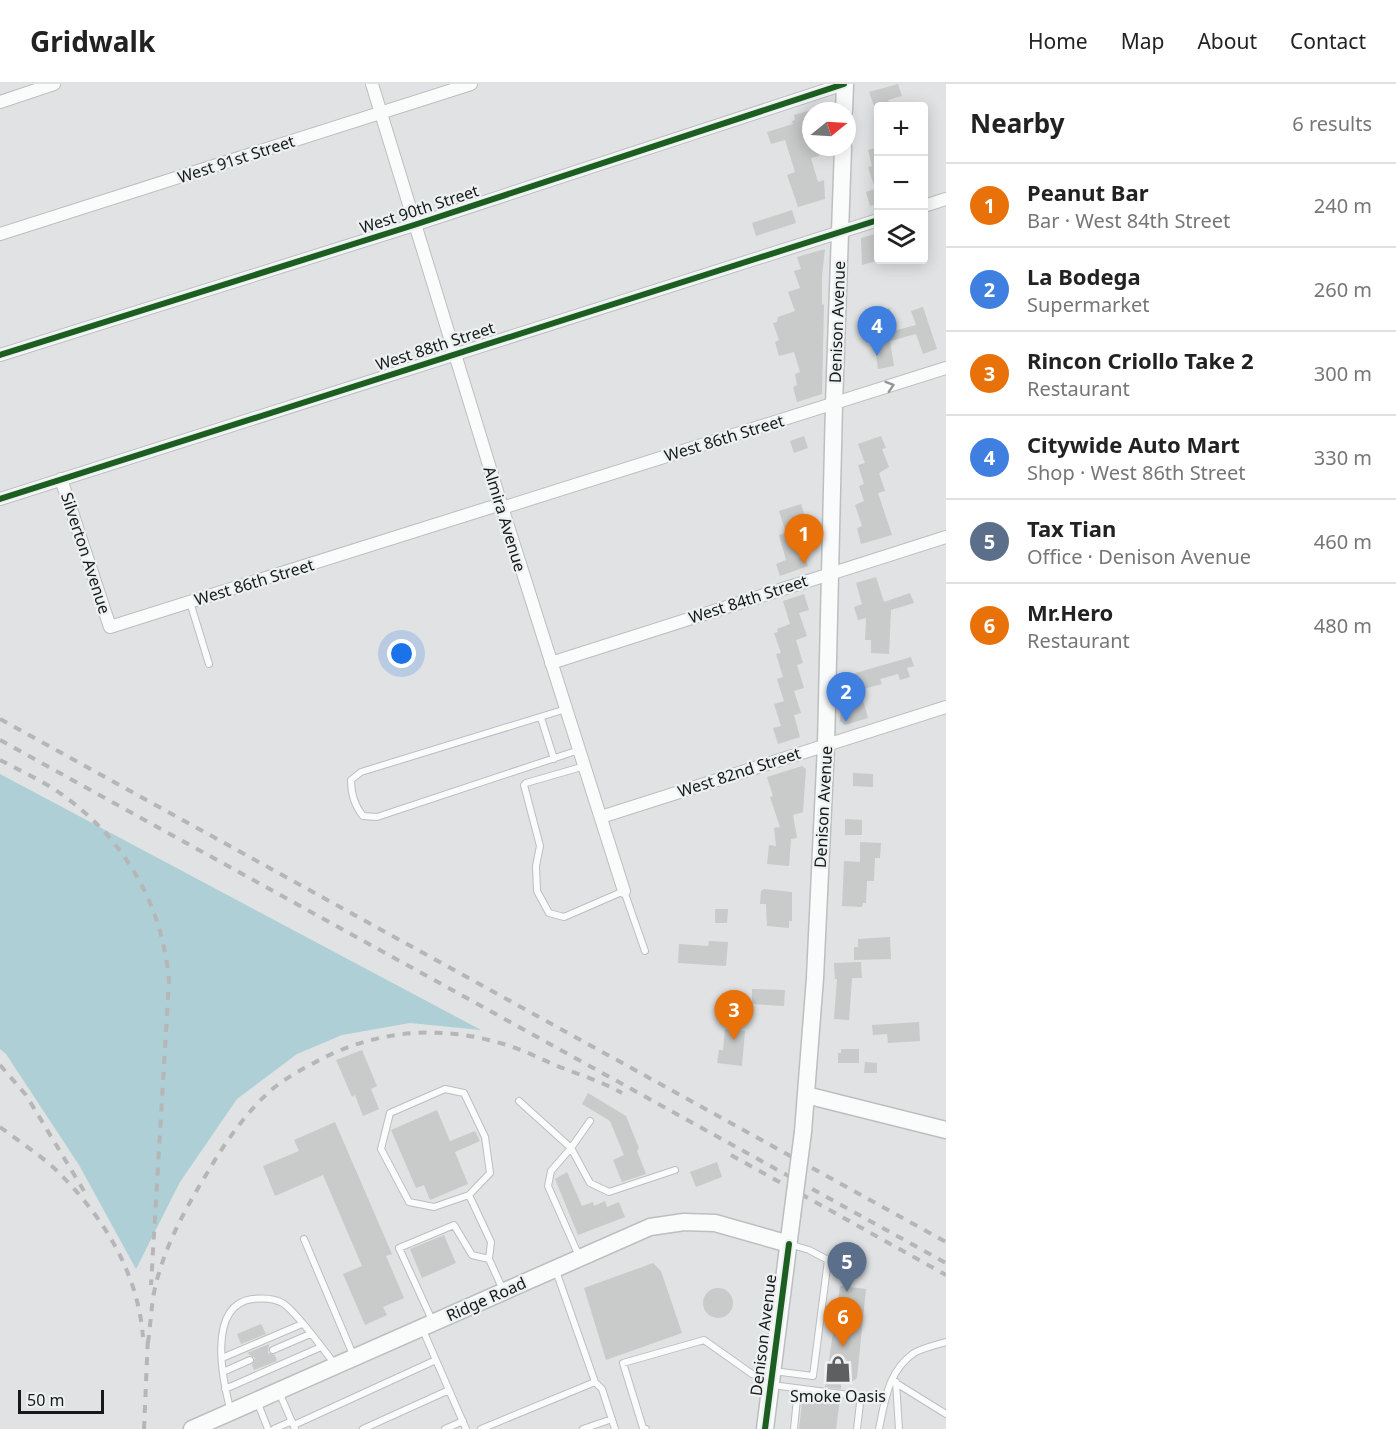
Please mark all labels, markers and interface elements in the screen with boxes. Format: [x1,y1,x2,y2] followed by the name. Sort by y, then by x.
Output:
[30,22,155,60] text: Gridwalk
[1028,27,1088,55] text: Home
[1121,27,1164,55] text: Map
[1197,27,1257,55] text: About
[1290,27,1366,55] text: Contact
[802,102,856,156] north arrow
[874,102,928,264] map controls
[874,102,928,156] button: +
[970,105,1065,141] text: Nearby
[1292,110,1372,137] text: 6 results
[175,130,298,188] street label: West 91st Street
[874,156,928,210] button: −
[1027,177,1149,207] text: Peanut Bar
[357,179,482,239] street label: West 90th Street
[984,192,995,219] text: 1
[1314,192,1372,219] text: 240 m
[1027,207,1230,234] text: Bar · West 84th Street
[874,210,928,264] button: layers
[824,261,850,383] street label: Denison Avenue
[1027,261,1141,291] text: La Bodega
[984,276,995,303] text: 2
[1314,276,1372,303] text: 260 m
[1027,291,1150,318] text: Supermarket
[858,306,896,356] pin: 4
[373,316,498,376] street label: West 88th Street
[1027,345,1254,375] text: Rincon Criollo Take 2
[984,360,995,387] text: 3
[1314,360,1372,387] text: 300 m
[1027,375,1130,402] text: Restaurant
[884,381,895,393] one-way arrow
[662,409,787,467] street label: West 86th Street
[1027,429,1240,459] text: Citywide Auto Mart
[984,444,995,471] text: 4
[1314,444,1372,471] text: 330 m
[1027,459,1245,486] text: Shop · West 86th Street
[479,464,531,574] street label: Almira Avenue
[56,489,116,617] street label: Silverton Avenue
[1027,513,1116,543] text: Tax Tian
[784,514,824,564] pin: 1
[984,528,995,555] text: 5
[1314,528,1372,555] text: 460 m
[1027,543,1251,570] text: Office · Denison Avenue
[192,553,317,611] street label: West 86th Street
[686,569,811,629] street label: West 84th Street
[1027,597,1113,627] text: Mr.Hero
[984,612,995,639] text: 6
[1314,612,1372,639] text: 480 m
[1027,627,1130,654] text: Restaurant
[387,639,416,668] your location
[826,672,866,722] pin: 2
[675,742,803,802] street label: West 82nd Street
[809,745,837,869] street label: Denison Avenue
[714,990,754,1040] pin: 3
[828,1242,866,1292] pin: 5
[443,1272,529,1326] street label: Ridge Road
[745,1273,781,1397] street label: Denison Avenue
[824,1298,862,1347] pin: 6
[823,1354,853,1384] shop icon: Smoke Oasis
[790,1385,886,1407] place label: Smoke Oasis
[18,1387,104,1414] scale bar
[27,1389,64,1411] text: 50 m

